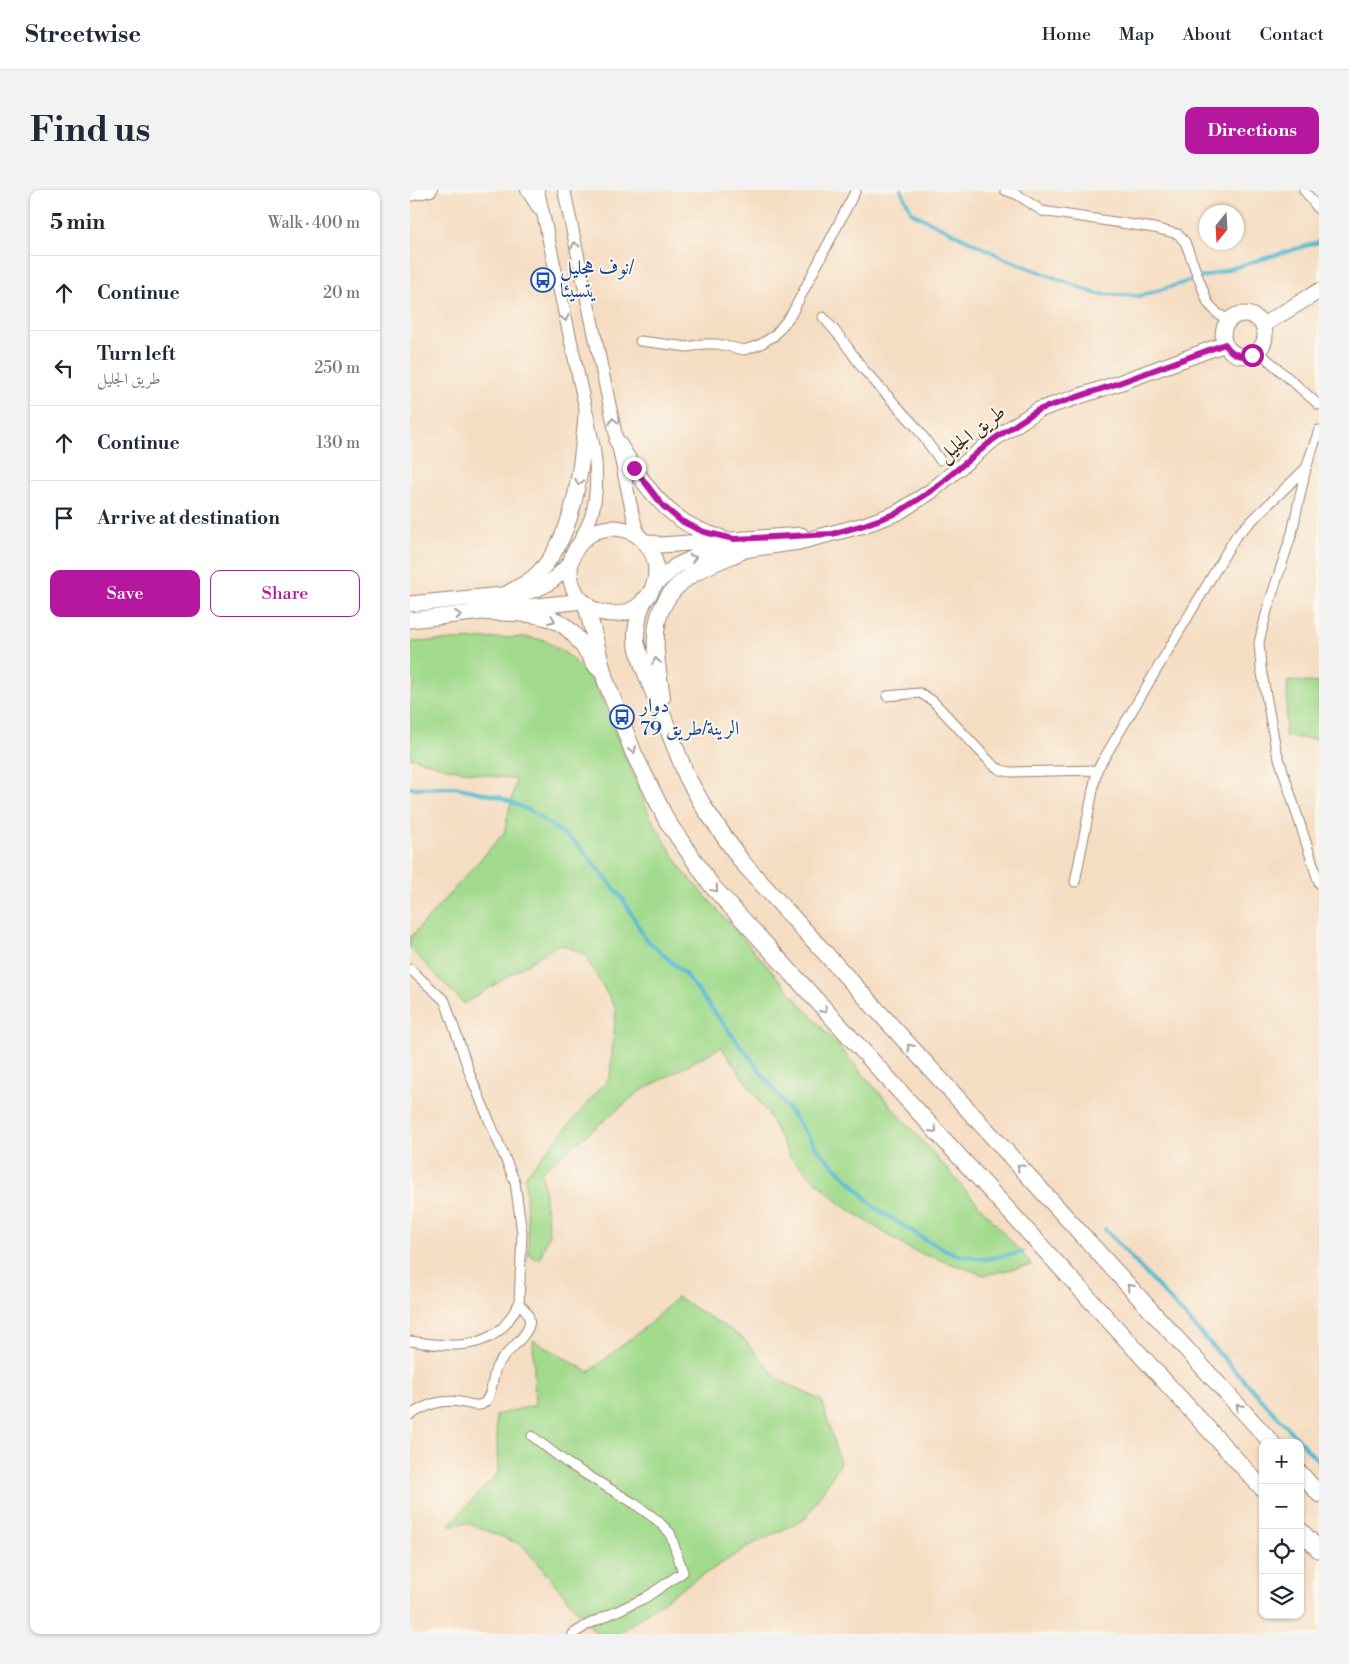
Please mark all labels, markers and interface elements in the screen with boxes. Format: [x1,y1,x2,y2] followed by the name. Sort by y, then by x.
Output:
[25,20,141,50] text: Streetwise
[1042,23,1091,46] text: Home
[1119,23,1155,46] text: Map
[1183,23,1232,46] text: About
[1260,23,1324,46] text: Contact
[1185,107,1319,154] button: Directions
[30,109,150,152] text: Find us
[1199,205,1244,250] north arrow
[50,210,105,236] text: 5 min
[268,213,360,233] text: Walk · 400 m
[570,241,581,250] one-way arrow
[560,256,634,304] place label: نوف هجليل/ يتسيئا
[530,267,556,293] bus stop icon: نوف هجليل/ يتسيئا
[50,279,78,307] icon: ahead
[97,281,180,305] text: Continue
[323,283,360,303] text: 20 m
[560,314,570,323] one-way arrow
[97,342,176,366] text: Turn left
[1241,344,1264,367] route start
[50,354,78,382] icon: left
[314,358,360,378] text: 250 m
[97,369,161,389] text: طريق الجليل
[933,400,1012,469] street label: طريق الجليل
[608,417,619,426] one-way arrow
[50,429,78,457] icon: ahead
[97,431,180,455] text: Continue
[316,433,360,453] text: 130 m
[623,457,646,480] route end
[574,478,585,486] one-way arrow
[50,504,78,532] icon: arrive
[97,506,280,530] text: Arrive at destination
[688,554,696,564] one-way arrow
[50,570,200,617] button: Save
[210,570,360,617] button: Share
[455,609,463,620] one-way arrow
[547,614,556,625] one-way arrow
[652,657,662,666] one-way arrow
[638,694,739,742] place label: دوار الرينة/طريق 79
[609,704,635,730] bus stop icon: دوار الرينة/طريق 79
[626,745,637,754] one-way arrow
[710,883,718,892] one-way arrow
[818,1004,827,1013] one-way arrow
[907,1044,916,1053] one-way arrow
[928,1124,937,1133] one-way arrow
[1017,1164,1026,1173] one-way arrow
[1127,1283,1136,1292] one-way arrow
[1236,1403,1245,1412] one-way arrow
[1259,1439,1304,1619] map controls
[1259,1439,1304,1484] button: +
[1259,1484,1304,1529] button: −
[1259,1529,1304,1574] button: locate
[1259,1574,1304,1619] button: layers

